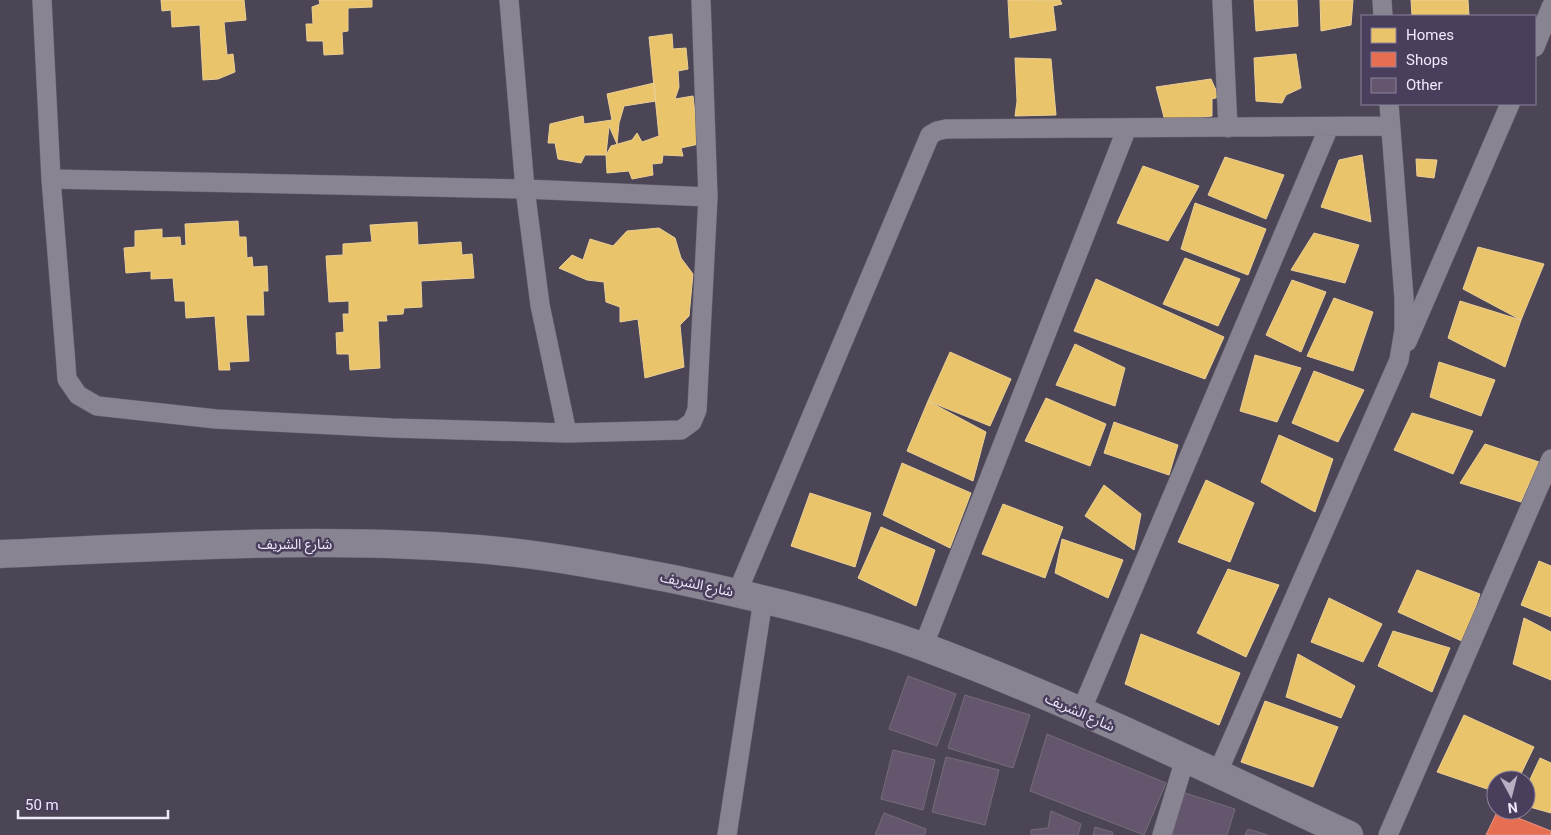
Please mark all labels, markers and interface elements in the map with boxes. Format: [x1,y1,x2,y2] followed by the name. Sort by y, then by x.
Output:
[1361,15,1536,105] legend
[1406,26,1454,44] text: Homes
[1406,51,1448,69] text: Shops
[1406,76,1443,94] text: Other
[258,536,332,555] street label: شارع الشريف
[658,568,735,602] street label: شارع الشريف
[1042,690,1117,737] street label: شارع الشريف
[1486,770,1536,820] north arrow
[18,788,168,820] scale bar
[25,796,59,814] text: 50 m
[1507,799,1518,816] text: N

